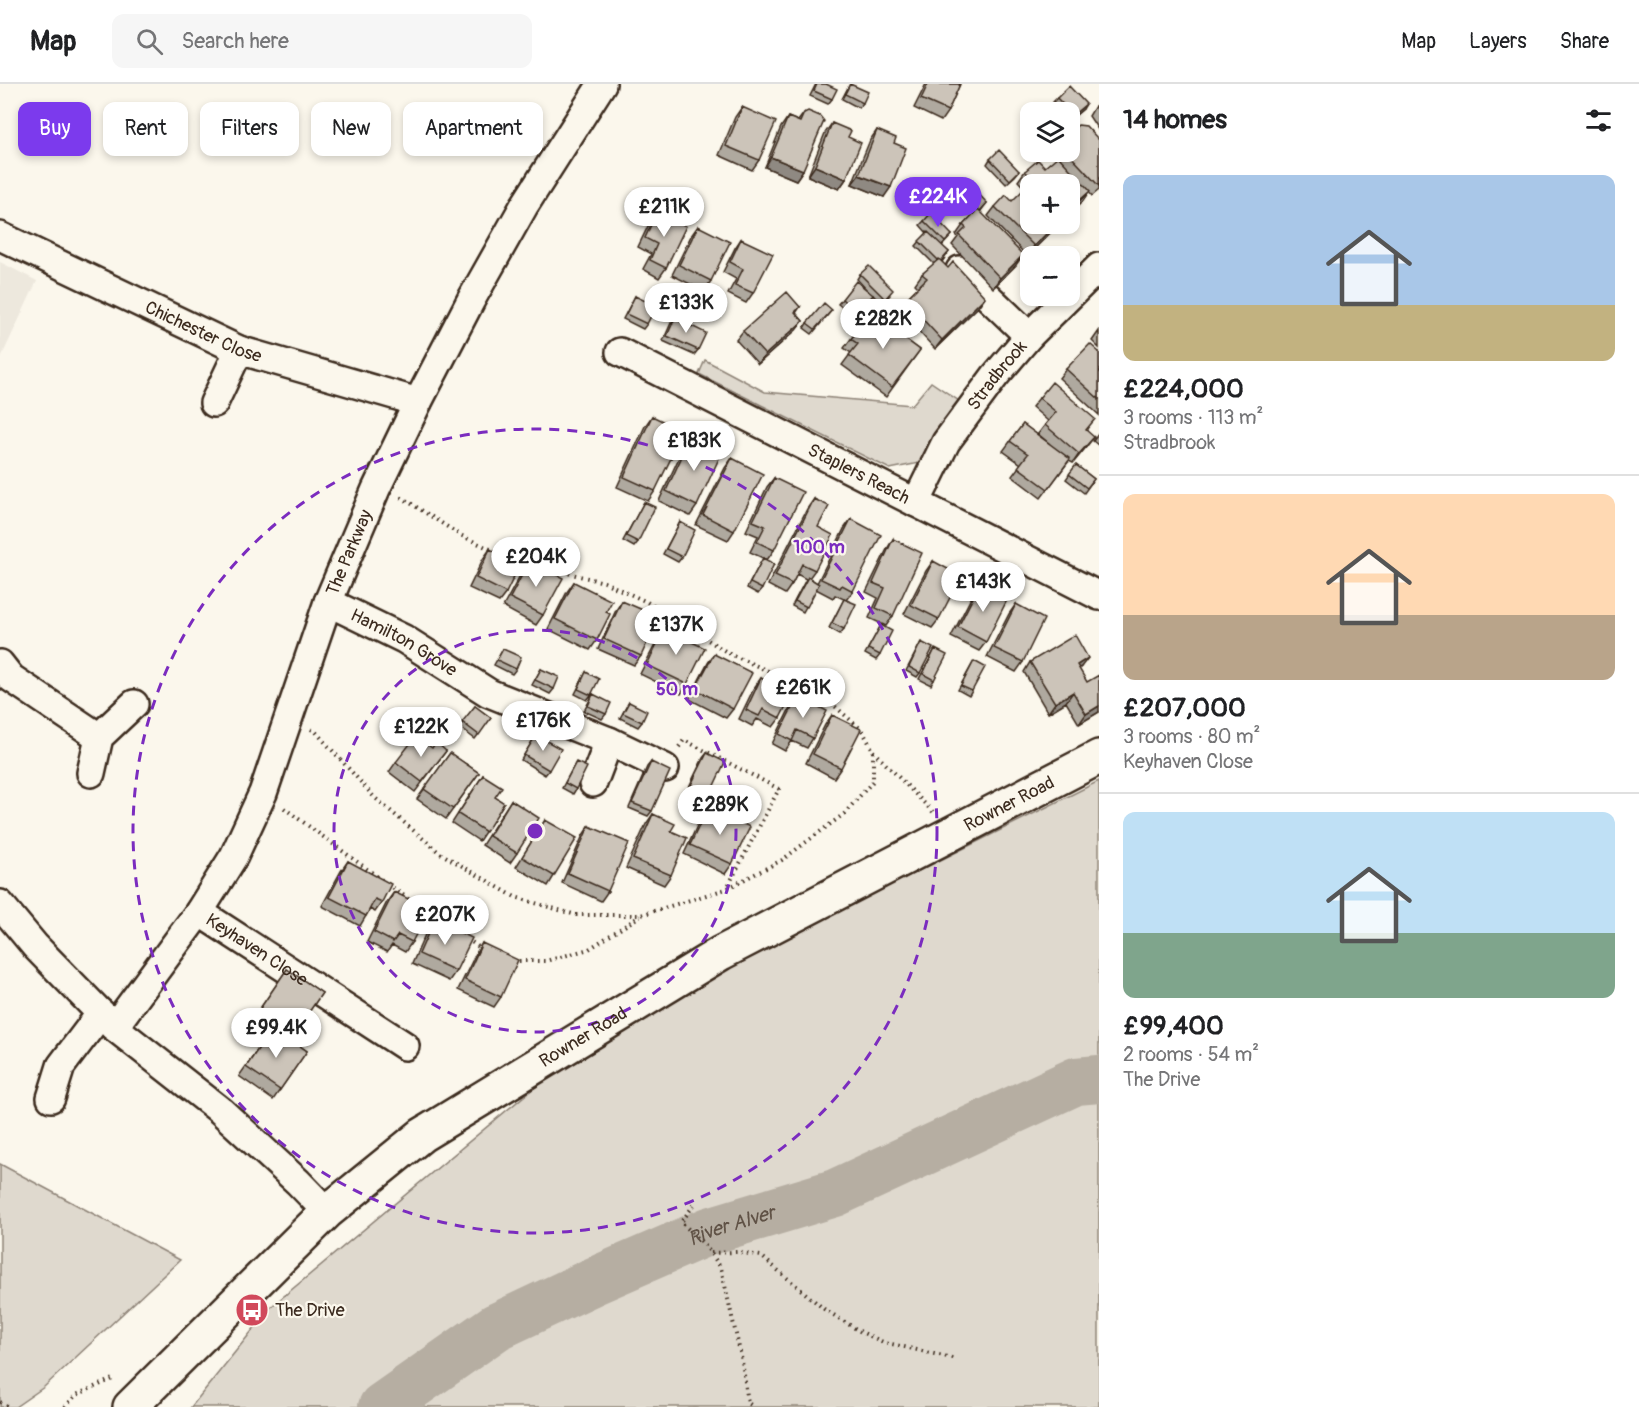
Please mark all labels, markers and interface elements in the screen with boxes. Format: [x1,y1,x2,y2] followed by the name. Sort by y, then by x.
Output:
[112,14,532,68] search box
[30,24,76,59] text: Map
[133,25,166,58] icon: search
[181,27,289,55] text: Search here
[1401,28,1436,55] text: Map
[1469,28,1527,55] text: Layers
[1560,28,1609,55] text: Share
[18,102,91,156] chip: Buy
[103,102,188,156] chip: Rent
[200,102,299,156] chip: Filters
[311,102,391,156] chip: New
[403,102,543,156] chip: Apartment
[1020,102,1080,306] map controls
[1020,102,1080,162] button: layers
[1123,104,1227,136] text: 14 homes
[1582,104,1615,137] icon: filters
[1020,174,1080,234] button: +
[896,177,980,228] pin: £224K
[909,184,967,209] text: £224K
[622,187,706,238] pin: £211K
[638,194,690,219] text: £211K
[1315,214,1423,322] icon: home
[1020,246,1080,306] button: −
[644,283,728,334] pin: £133K
[658,290,714,315] text: £133K
[141,296,264,368] street label: Chichester Close
[841,299,925,350] pin: £282K
[854,306,912,331] text: £282K
[962,335,1033,415] street label: Stradbrook
[1123,373,1244,405] text: £224,000
[1123,405,1263,430] text: 3 rooms · 113 m²
[652,421,736,472] pin: £183K
[667,428,721,453] text: £183K
[1123,430,1215,455] text: Stradbrook
[804,439,913,510] street label: Staplers Reach
[321,506,378,599] street label: The Parkway
[1315,533,1423,641] icon: home
[793,536,845,559] text: 100 m
[494,537,578,588] pin: £204K
[505,544,567,569] text: £204K
[941,562,1025,613] pin: £143K
[955,569,1011,594] text: £143K
[347,604,461,682] street label: Hamilton Grove
[634,605,718,656] pin: £137K
[649,612,703,637] text: £137K
[761,668,845,719] pin: £261K
[775,675,831,700] text: £261K
[656,678,698,701] text: 50 m
[1123,692,1246,724] text: £207,000
[501,701,585,752] pin: £176K
[379,707,463,758] pin: £122K
[516,708,570,733] text: £176K
[393,714,449,739] text: £122K
[1123,724,1260,749] text: 3 rooms · 80 m²
[1123,749,1253,774] text: Keyhaven Close
[960,771,1058,837] street label: Rowner Road
[678,785,762,836] pin: £289K
[692,792,748,817] text: £289K
[525,821,545,841] centre of rings
[1315,851,1423,959] icon: home
[403,895,487,946] pin: £207K
[415,902,475,927] text: £207K
[201,909,312,992] street label: Keyhaven Close
[535,1002,631,1073] street label: Rowner Road
[227,1008,325,1059] pin: £99.4K
[1123,1010,1224,1042] text: £99,400
[245,1015,307,1040] text: £99.4K
[1123,1042,1259,1067] text: 2 rooms · 54 m²
[1123,1067,1200,1092] text: The Drive
[684,1199,781,1252] water label: River Alver
[234,1292,270,1328] bus stop icon: The Drive
[275,1299,345,1322] place label: The Drive

